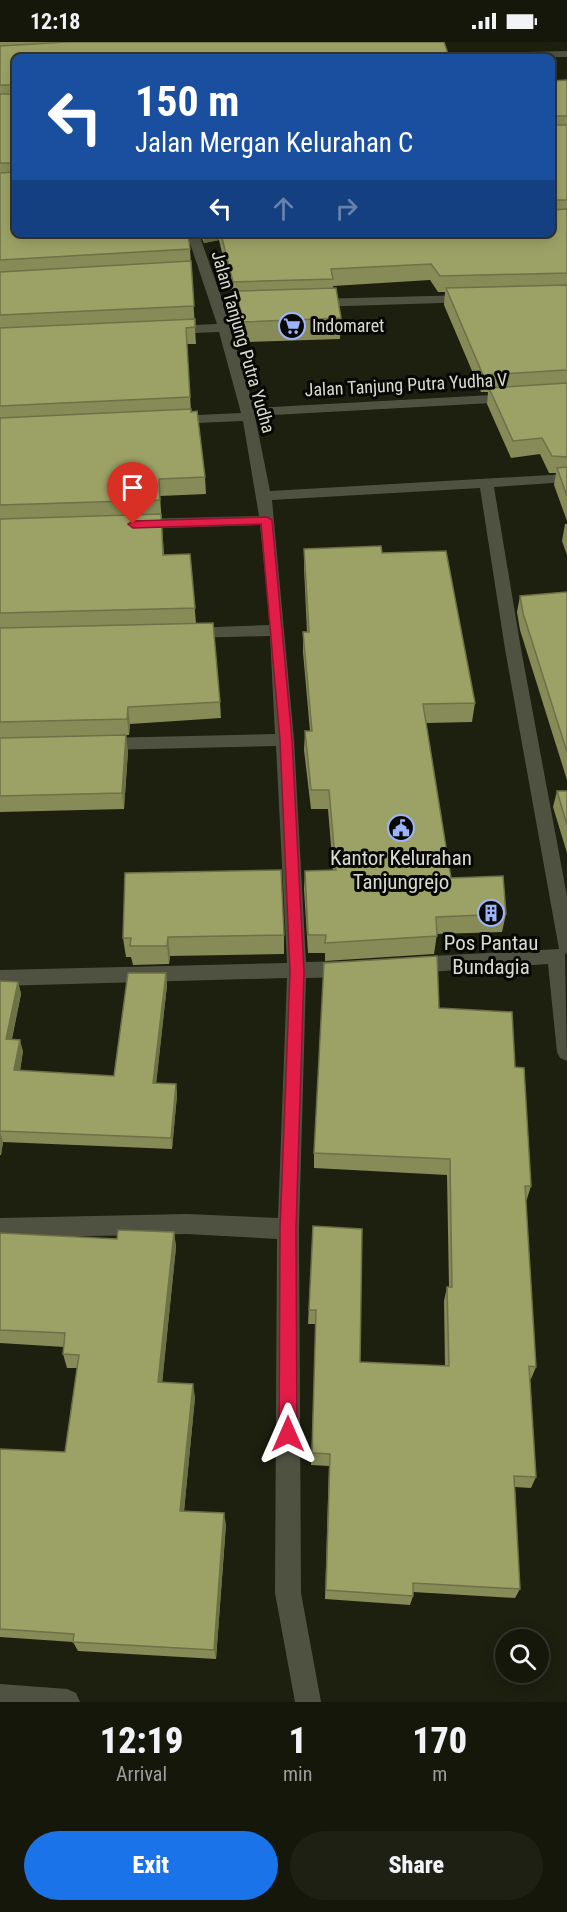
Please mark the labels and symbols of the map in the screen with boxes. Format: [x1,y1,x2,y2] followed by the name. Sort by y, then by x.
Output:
[207,248,280,435] street label: Jalan Tanjung Putra Yudha
[277,311,307,341] supermarket icon: Indomaret
[312,315,384,336] place label: Indomaret
[304,369,508,400] street label: Jalan Tanjung Putra Yudha V
[107,462,158,524] pin
[386,813,416,843] public building icon: Kantor Kelurahan Tanjungrejo
[330,846,472,894] place label: Kantor Kelurahan Tanjungrejo
[476,898,506,928] building icon: Pos Pantau Bundagia
[444,931,538,979] place label: Pos Pantau Bundagia
[256,1402,320,1466] position arrow

